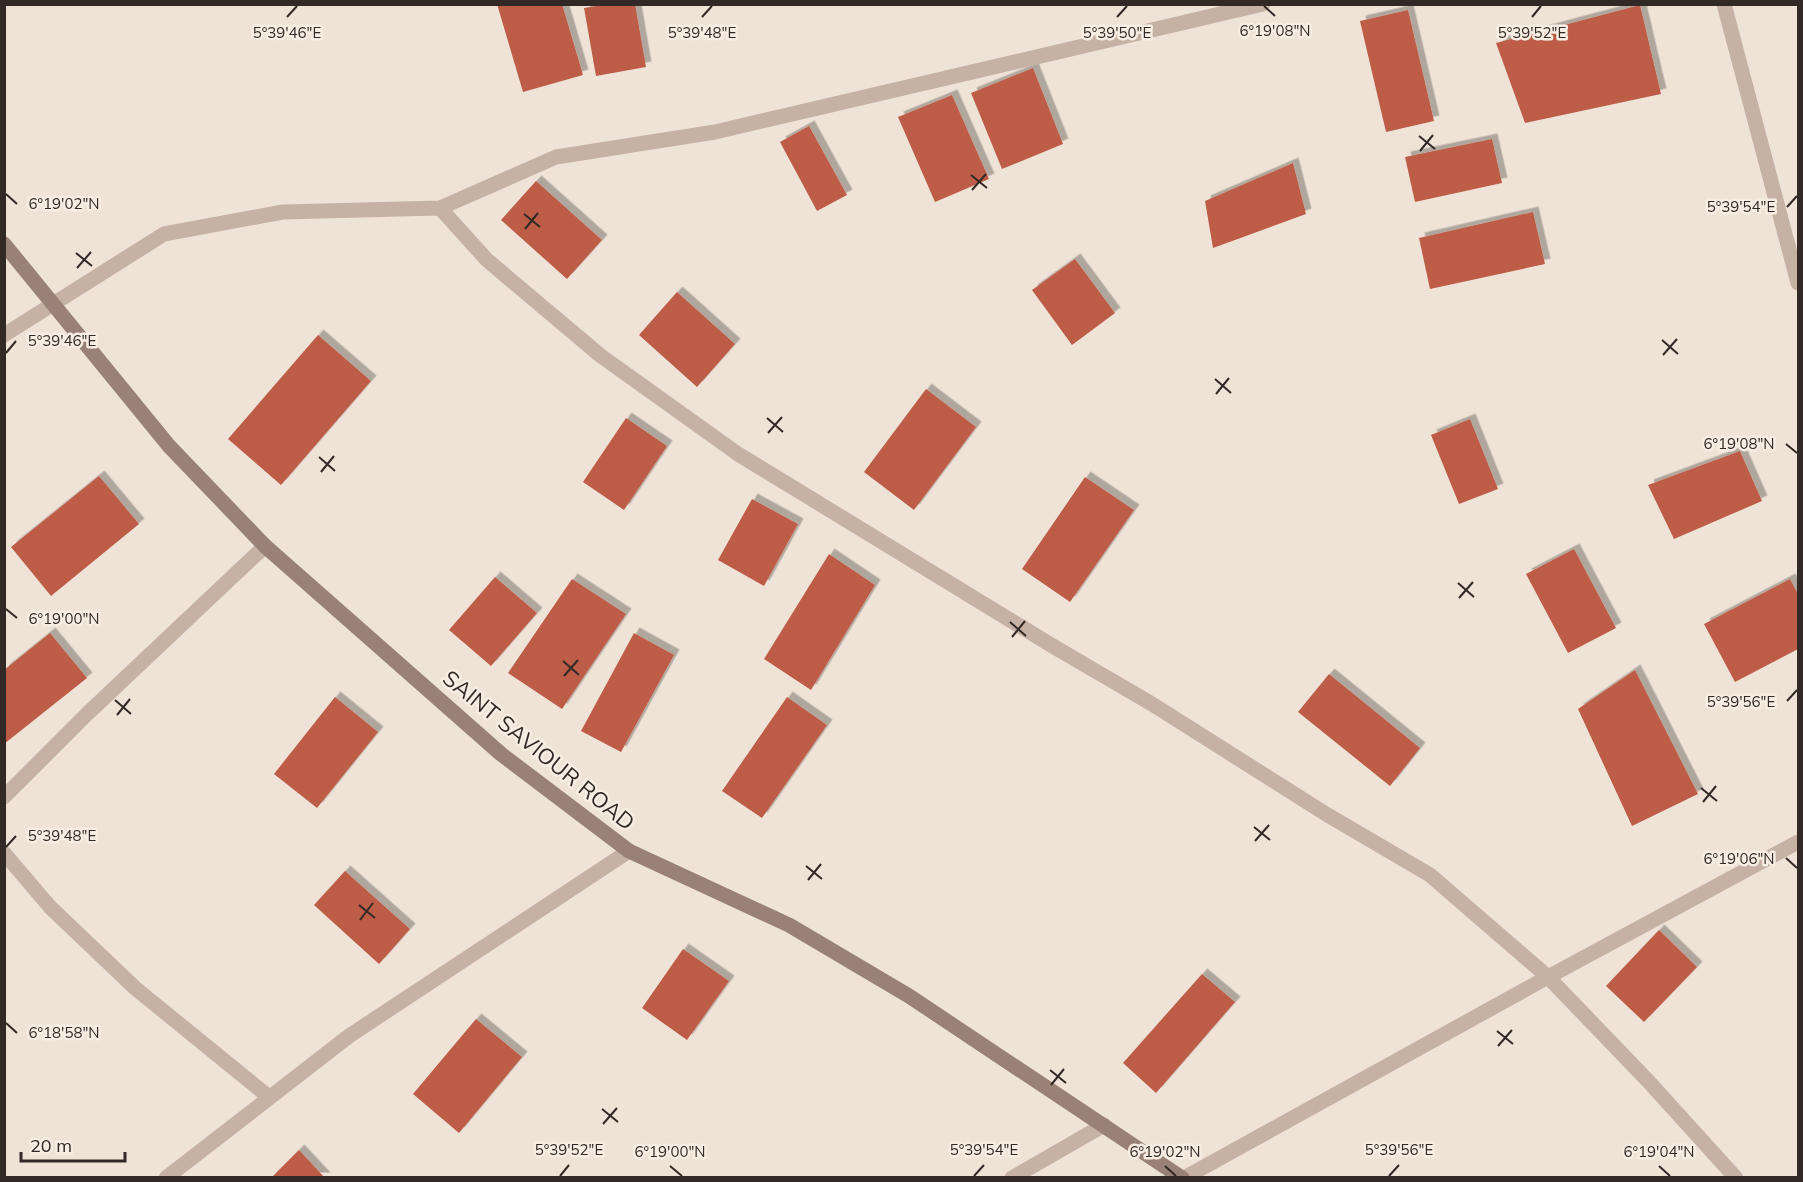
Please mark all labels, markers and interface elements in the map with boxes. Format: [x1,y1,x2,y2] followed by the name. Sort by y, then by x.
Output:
[1240,21,1310,40] text: 6°19'08"N
[253,23,321,42] text: 5°39'46"E
[668,23,736,42] text: 5°39'48"E
[1083,23,1151,42] text: 5°39'50"E
[1498,23,1566,42] text: 5°39'52"E
[29,194,99,213] text: 6°19'02"N
[1707,197,1775,216] text: 5°39'54"E
[28,331,96,350] text: 5°39'46"E
[1704,434,1774,453] text: 6°19'08"N
[29,609,99,628] text: 6°19'00"N
[437,664,641,836] street label: SAINT SAVIOUR ROAD
[1707,692,1775,711] text: 5°39'56"E
[28,826,96,845] text: 5°39'48"E
[1704,849,1774,868] text: 6°19'06"N
[29,1023,99,1042] text: 6°18'58"N
[21,1125,124,1163] scale bar
[30,1134,72,1157] text: 20 m
[535,1140,603,1159] text: 5°39'52"E
[950,1140,1018,1159] text: 5°39'54"E
[1365,1140,1433,1159] text: 5°39'56"E
[635,1142,705,1161] text: 6°19'00"N
[1130,1142,1200,1161] text: 6°19'02"N
[1624,1142,1694,1161] text: 6°19'04"N

